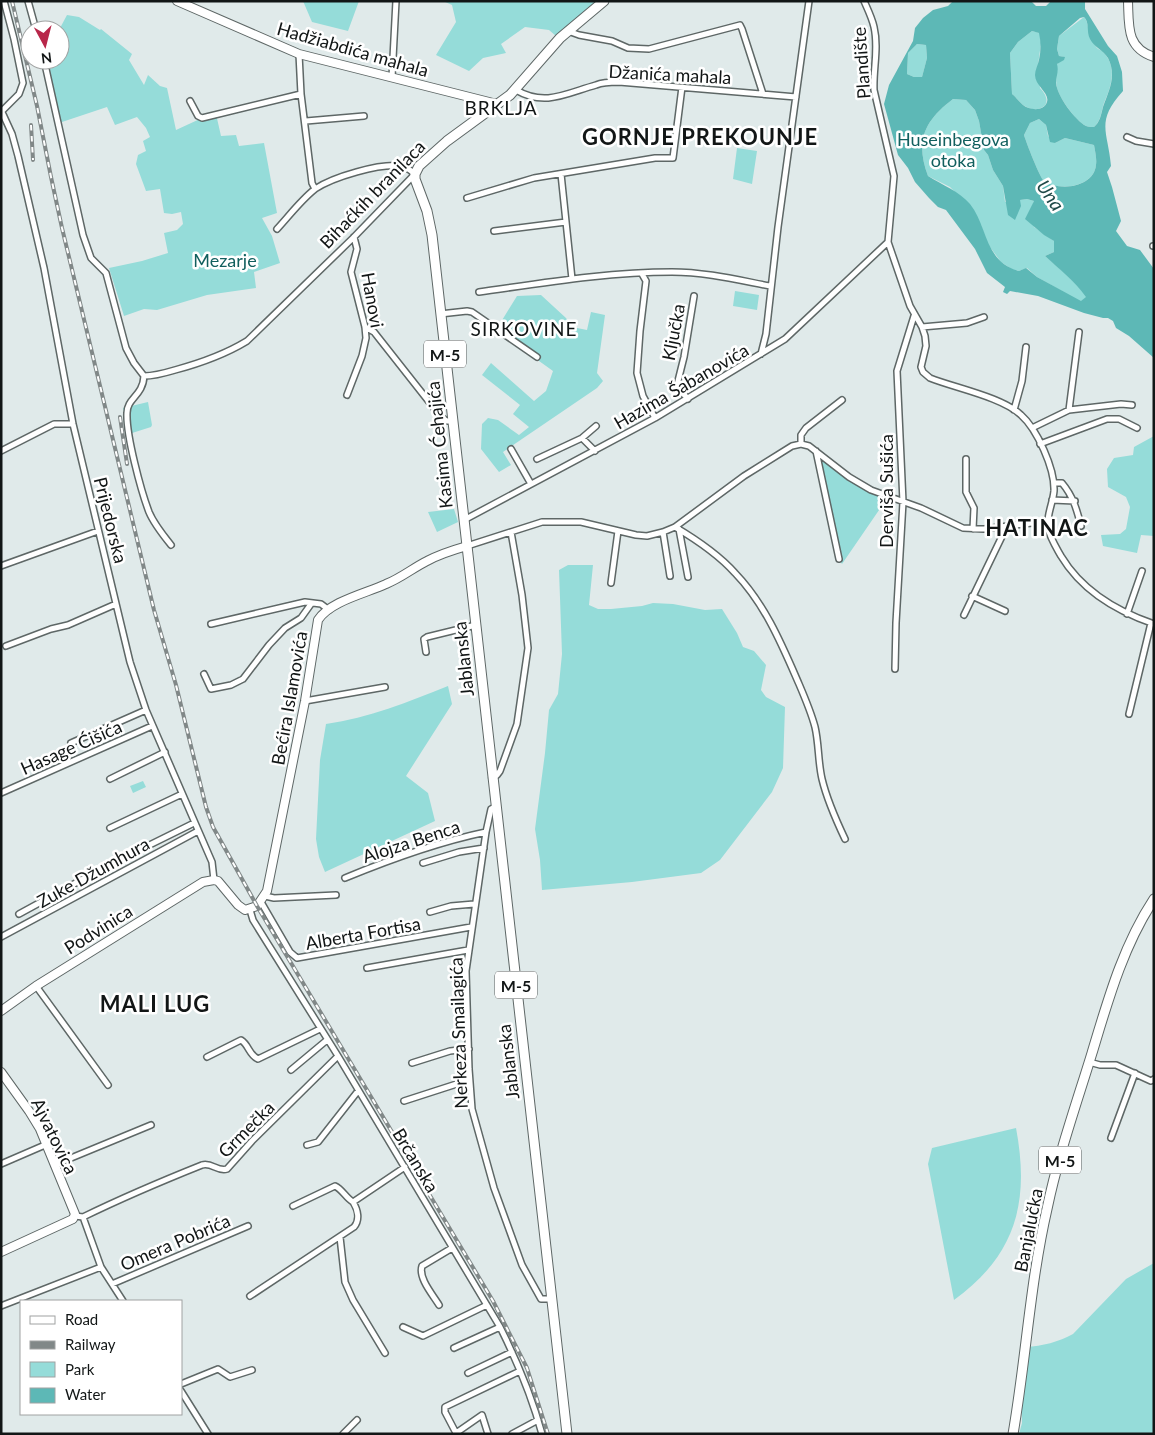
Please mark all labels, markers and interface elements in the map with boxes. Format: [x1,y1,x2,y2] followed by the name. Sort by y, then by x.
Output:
[275,17,431,81] street label: Hadžiabdića mahala
[20,20,70,70] north arrow
[848,26,874,100] street label: Plandište
[40,49,53,67] text: N
[608,60,732,88] street label: Džanića mahala
[464,96,538,119] district label: BRKLJA
[582,123,818,150] district label: GORNJE PREKOUNJE
[897,128,1009,171] park label: Huseinbegova otoka
[315,135,429,253] street label: Bihaćkih branilaca
[1032,175,1070,215] water label: Una
[193,249,257,271] park label: Mezarje
[357,270,389,330] street label: Hanovi
[657,302,689,362] street label: Ključka
[471,317,577,340] district label: SIRKOVINE
[610,338,752,434] street label: Hazima Šabanovića
[424,340,466,368] road number: M-5
[421,380,457,510] street label: Kasima Ćehajića
[875,434,897,548] street label: Derviša Sušića
[90,475,132,565] street label: Prijedorska
[985,514,1089,541] district label: HATINAC
[448,620,478,698] street label: Jablanska
[266,629,312,767] street label: Bećira Islamovića
[17,715,125,779] street label: Hasage Ćišića
[359,815,463,867] street label: Alojza Benca
[33,832,153,912] street label: Zuke Džumhura
[60,899,136,959] street label: Podvinica
[304,912,422,954] street label: Alberta Fortisa
[444,957,472,1109] street label: Nerkeza Smailagića
[495,972,537,998] road number: M-5
[100,990,210,1017] district label: MALI LUG
[492,1023,524,1101] street label: Jablanska
[27,1094,83,1178] street label: Ajvatovica
[213,1096,279,1162] street label: Grmečka
[388,1124,444,1196] street label: Brčanska
[1039,1146,1081,1174] road number: M-5
[1009,1186,1047,1274] street label: Banjalučka
[117,1209,233,1275] street label: Omera Pobrića
[20,1300,182,1415] legend
[65,1310,98,1328] text: Road
[65,1335,116,1353] text: Railway
[65,1360,95,1378] text: Park
[65,1385,106,1403] text: Water

